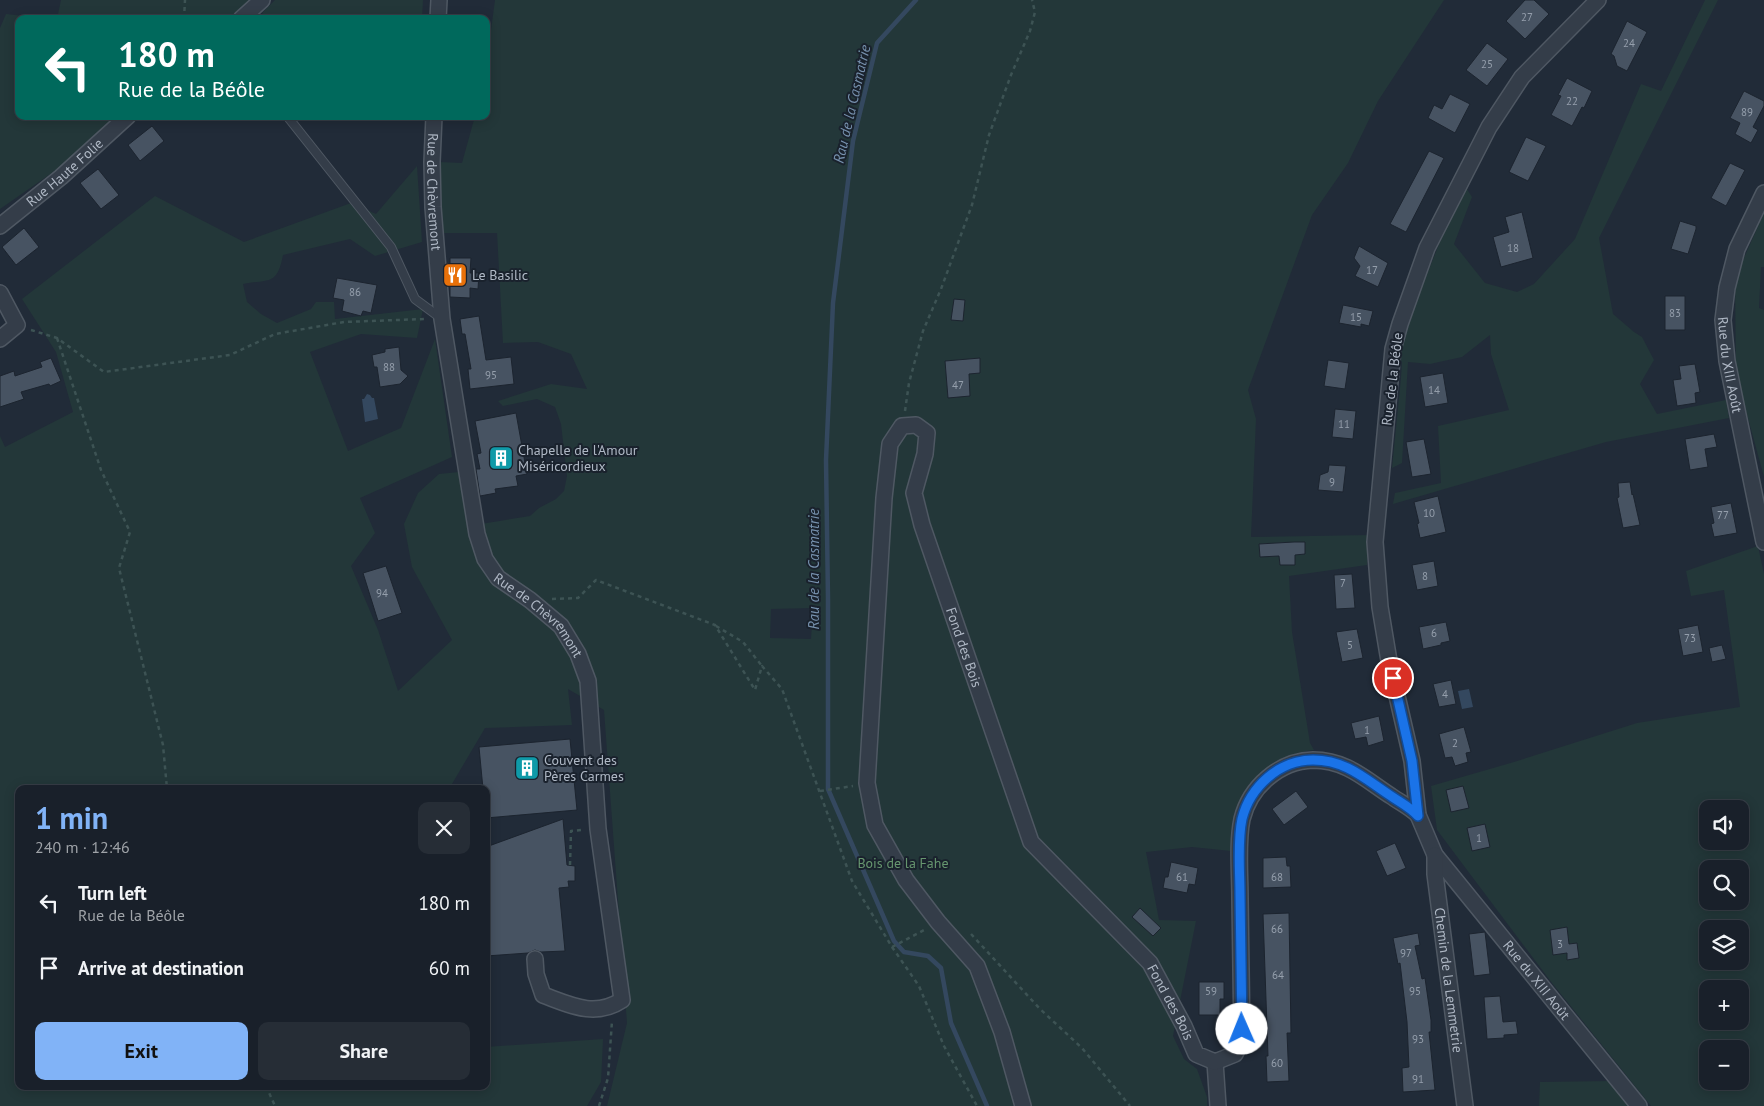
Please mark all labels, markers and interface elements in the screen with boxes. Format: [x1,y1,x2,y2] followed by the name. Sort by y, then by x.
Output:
[1521,10,1533,24] house number: 27
[118,31,215,77] text: 180 m
[35,35,100,100] icon: left
[1623,36,1635,50] house number: 24
[829,43,874,165] water label: Rau de la Casmatrie
[1481,57,1493,71] house number: 25
[118,75,265,103] text: Rue de la Béôle
[1566,94,1578,108] house number: 22
[1741,105,1753,119] house number: 89
[423,133,445,252] street label: Rue de Chèvremont
[23,134,107,210] street label: Rue Haute Folie
[1507,241,1519,255] house number: 18
[442,262,468,288] restaurant icon: Le Basilic
[1366,263,1378,277] house number: 17
[472,266,528,284] place label: Le Basilic
[349,285,361,299] house number: 86
[1669,306,1681,320] house number: 83
[1350,310,1362,324] house number: 15
[1714,316,1746,415] street label: Rue du XIII Août
[1377,331,1407,427] street label: Rue de la Béôle
[383,360,395,374] house number: 88
[485,368,497,382] house number: 95
[952,378,964,392] house number: 47
[1428,383,1440,397] house number: 14
[1338,417,1350,431] house number: 11
[518,441,638,475] place label: Chapelle de l'Amour Miséricordieux
[488,445,514,471] building icon: Chapelle de l'Amour Miséricordieux
[1329,475,1335,489] house number: 9
[1423,506,1435,520] house number: 10
[1717,508,1729,522] house number: 77
[804,509,823,629] water label: Rau de la Casmatrie
[490,569,587,661] street label: Rue de Chèvremont
[1422,569,1428,583] house number: 8
[1340,576,1346,590] house number: 7
[376,586,388,600] house number: 94
[942,605,986,690] street label: Fond des Bois
[1431,626,1437,640] house number: 6
[1684,631,1696,645] house number: 73
[1347,638,1353,652] house number: 5
[1372,657,1414,699] pin
[1379,664,1407,692] icon: arrive
[1442,687,1448,701] house number: 4
[1364,723,1370,737] house number: 1
[1452,736,1458,750] house number: 2
[544,751,624,785] place label: Couvent des Pères Carmes
[514,755,540,781] building icon: Couvent des Pères Carmes
[35,798,108,837] text: 1 min
[1699,800,1749,1090] map controls
[1699,800,1749,850] button: sound
[418,802,470,854] button: close
[1476,831,1482,845] house number: 1
[35,837,130,857] text: 240 m · 12:46
[857,854,949,872] park label: Bois de la Fahe
[1699,860,1749,910] button: search
[1176,870,1188,884] house number: 61
[1271,870,1283,884] house number: 68
[78,881,147,905] text: Turn left
[35,889,63,917] icon: left
[418,891,470,915] text: 180 m
[78,905,185,925] text: Rue de la Béôle
[1430,906,1467,1054] street label: Chemin de la Lemmetrie
[1699,920,1749,970] button: layers
[1271,922,1283,936] house number: 66
[1499,937,1574,1024] street label: Rue du XIII Août
[1557,937,1563,951] house number: 3
[1400,946,1412,960] house number: 97
[35,954,63,982] icon: arrive
[78,956,244,980] text: Arrive at destination
[429,956,470,980] text: 60 m
[1143,961,1198,1043] street label: Fond des Bois
[1272,968,1284,982] house number: 64
[1699,980,1749,1030] button: +
[1205,984,1217,998] house number: 59
[1409,984,1421,998] house number: 95
[1215,1002,1267,1054] position arrow
[35,1022,248,1080] button: Exit
[258,1022,470,1080] button: Share
[1412,1032,1424,1046] house number: 93
[1699,1040,1749,1090] button: −
[1271,1056,1283,1070] house number: 60
[1412,1072,1424,1086] house number: 91

